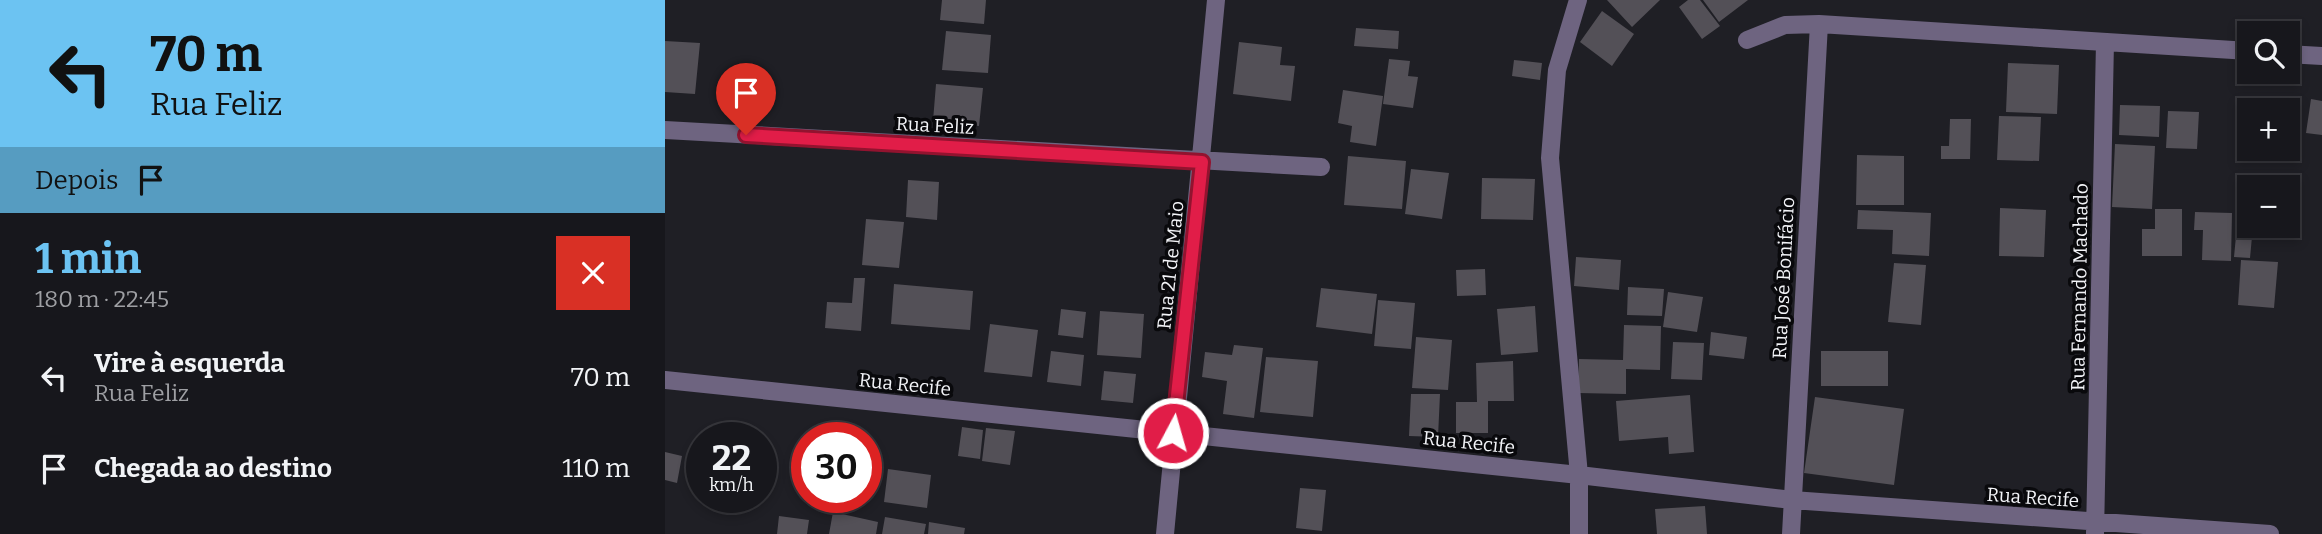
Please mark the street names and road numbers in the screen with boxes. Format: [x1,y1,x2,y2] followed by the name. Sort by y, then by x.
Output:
[895,112,975,139] street label: Rua Feliz
[2066,183,2093,391] street label: Rua Fernando Machado
[1768,196,1799,360] street label: Rua José Bonifácio
[1152,200,1189,330] street label: Rua 21 de Maio
[858,368,952,401] street label: Rua Recife
[1422,426,1516,459] street label: Rua Recife
[1986,483,2080,512] street label: Rua Recife

